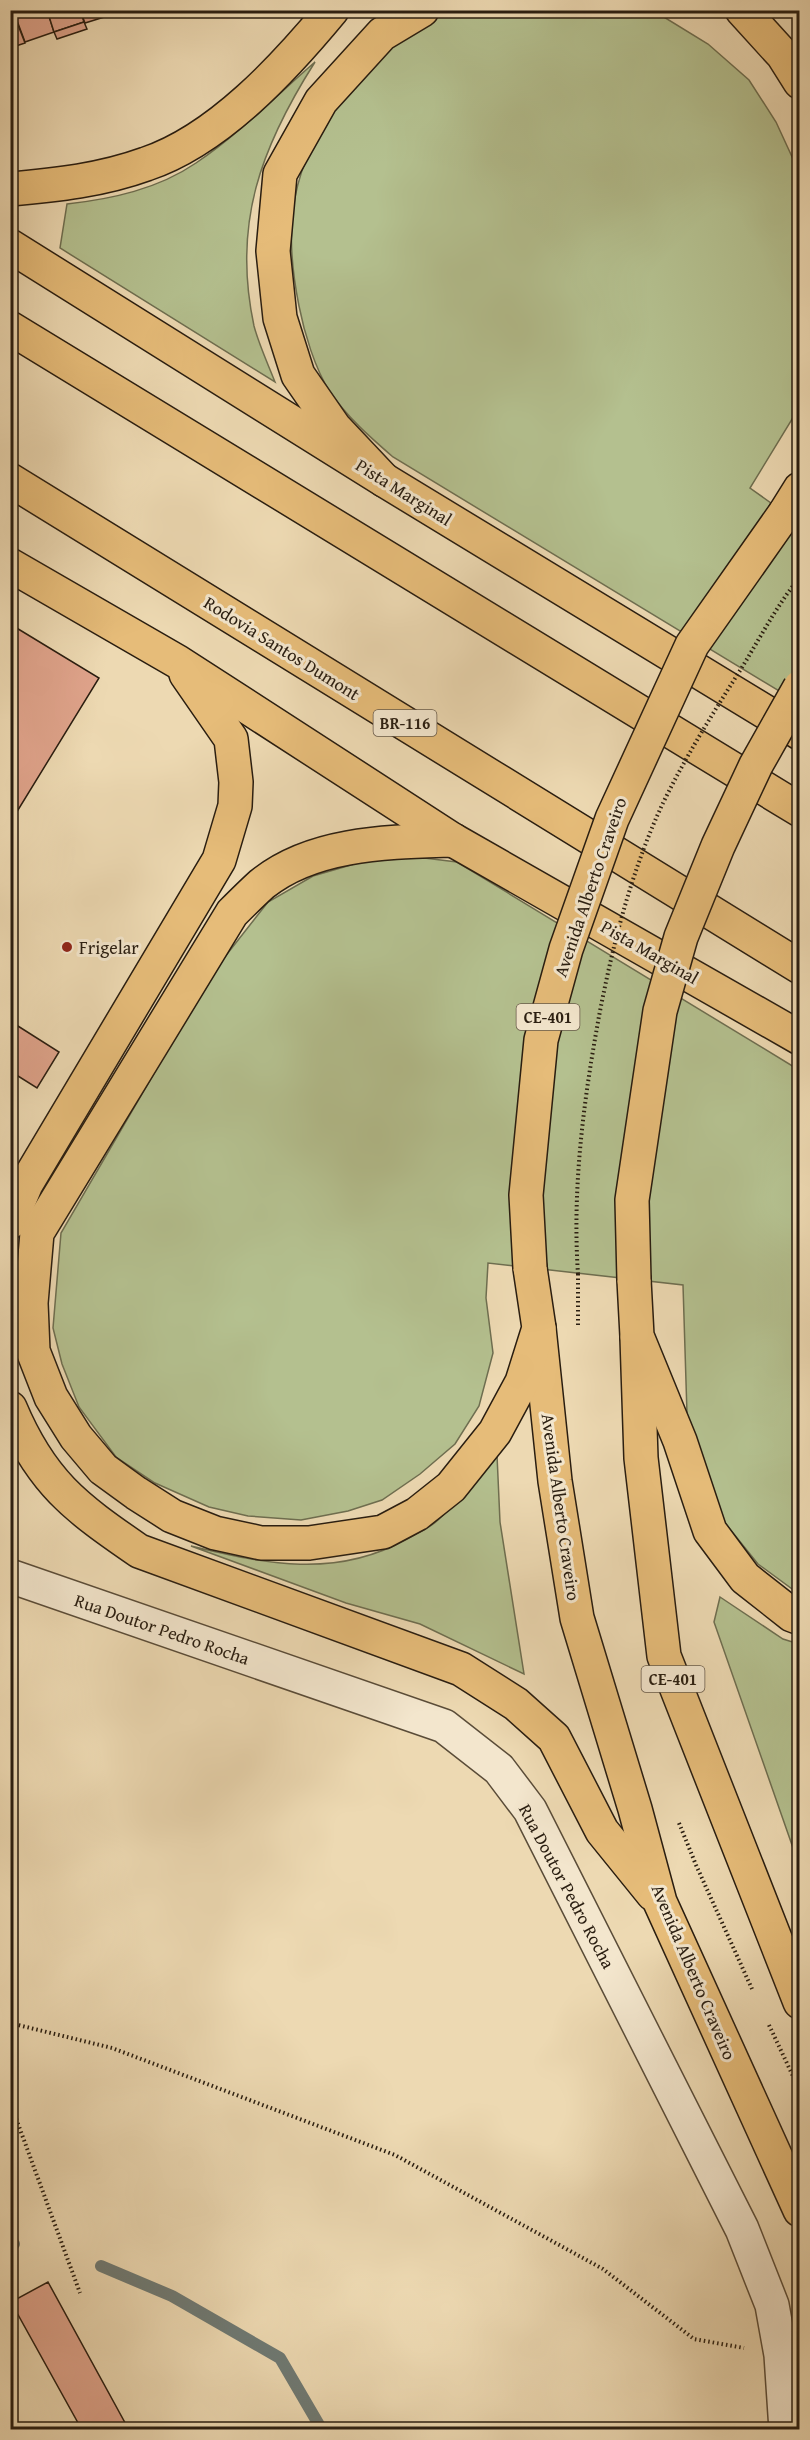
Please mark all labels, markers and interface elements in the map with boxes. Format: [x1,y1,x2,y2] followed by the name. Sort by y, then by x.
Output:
[351,452,457,532] street label: Pista Marginal
[199,589,366,707] street label: Rodovia Santos Dumont
[374,710,436,736] road number: BR-116
[547,793,633,981] street label: Avenida Alberto Craveiro
[596,913,704,991] street label: Pista Marginal
[79,934,139,961] place label: Frigelar
[60,940,74,954] marker: Frigelar
[516,1004,580,1030] road number: CE-401
[535,1412,587,1602] street label: Avenida Alberto Craveiro
[71,1586,253,1672] street label: Rua Doutor Pedro Rocha
[642,1666,704,1692] road number: CE-401
[512,1799,622,1974] street label: Rua Doutor Pedro Rocha
[645,1880,743,2064] street label: Avenida Alberto Craveiro

